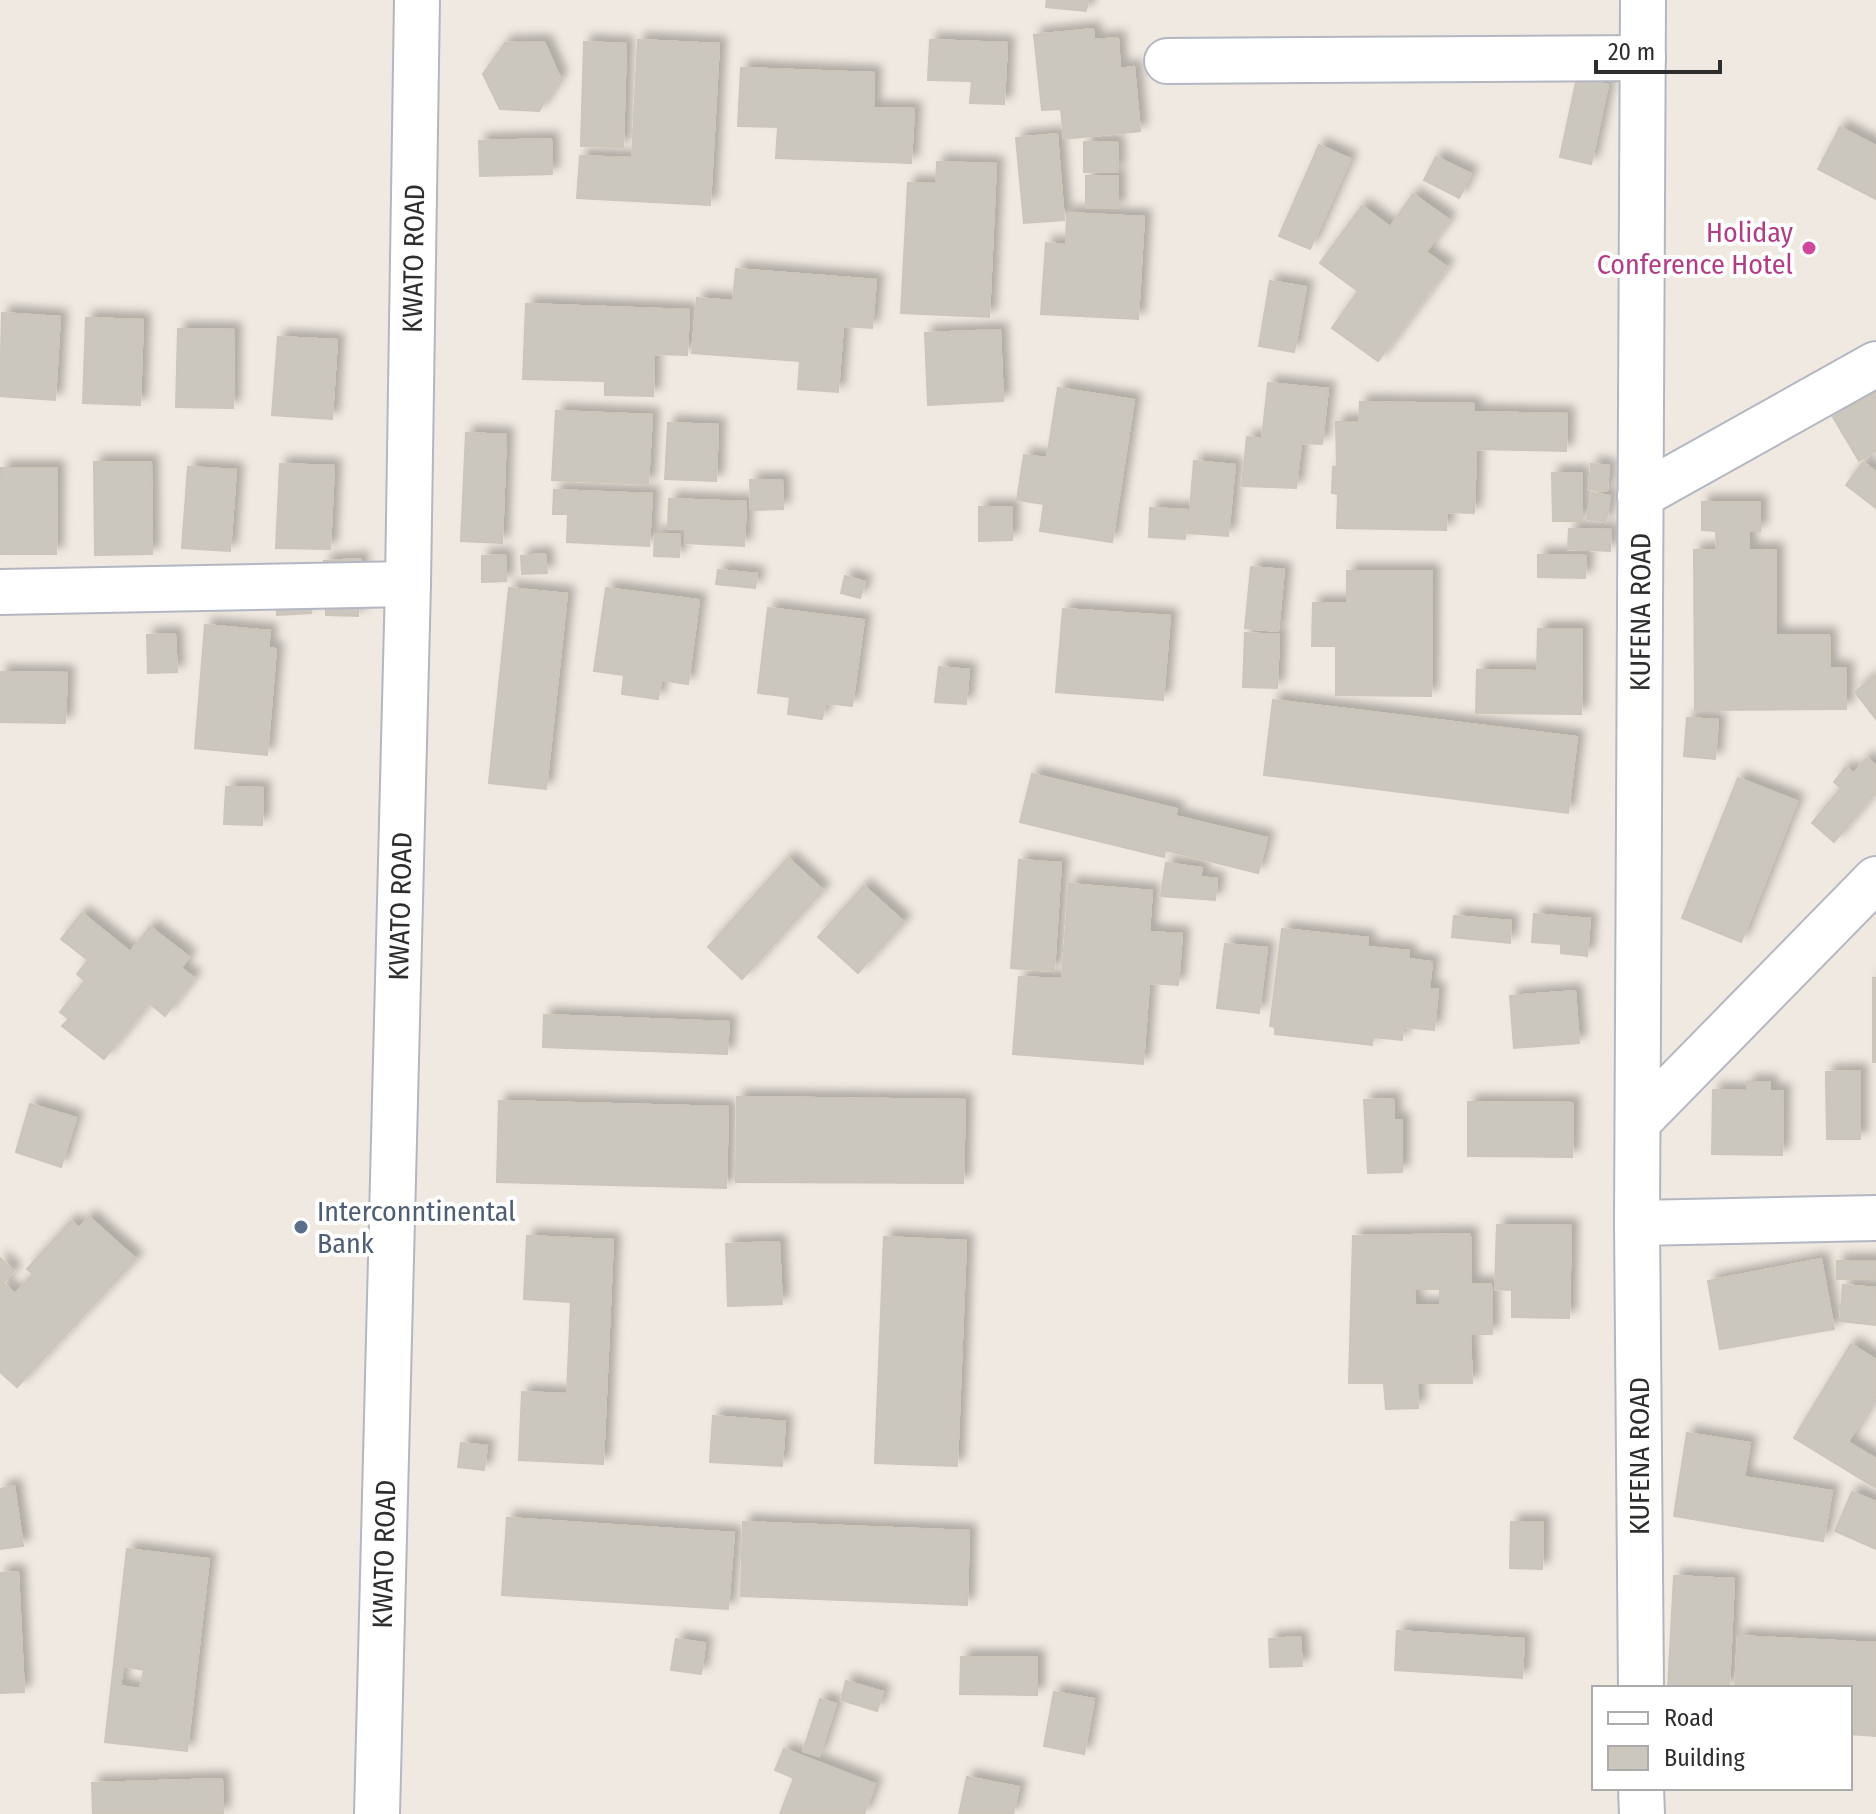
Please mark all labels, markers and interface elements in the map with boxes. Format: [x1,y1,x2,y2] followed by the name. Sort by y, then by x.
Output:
[1596,24,1720,74] scale bar
[1608,38,1655,66] text: 20 m
[395,184,431,333] street label: KWATO ROAD
[1597,216,1793,281] place label: Holiday Conference Hotel
[1800,239,1818,257] marker: Holiday Conference Hotel
[1623,533,1657,691] street label: KUFENA ROAD
[382,832,418,981] street label: KWATO ROAD
[317,1195,516,1260] place label: Interconntinental Bank
[292,1218,310,1236] marker: Interconntinental Bank
[1623,1377,1656,1535] street label: KUFENA ROAD
[365,1479,402,1629] street label: KWATO ROAD
[1592,1686,1852,1790] legend
[1664,1704,1714,1732] text: Road
[1664,1744,1746,1772] text: Building

